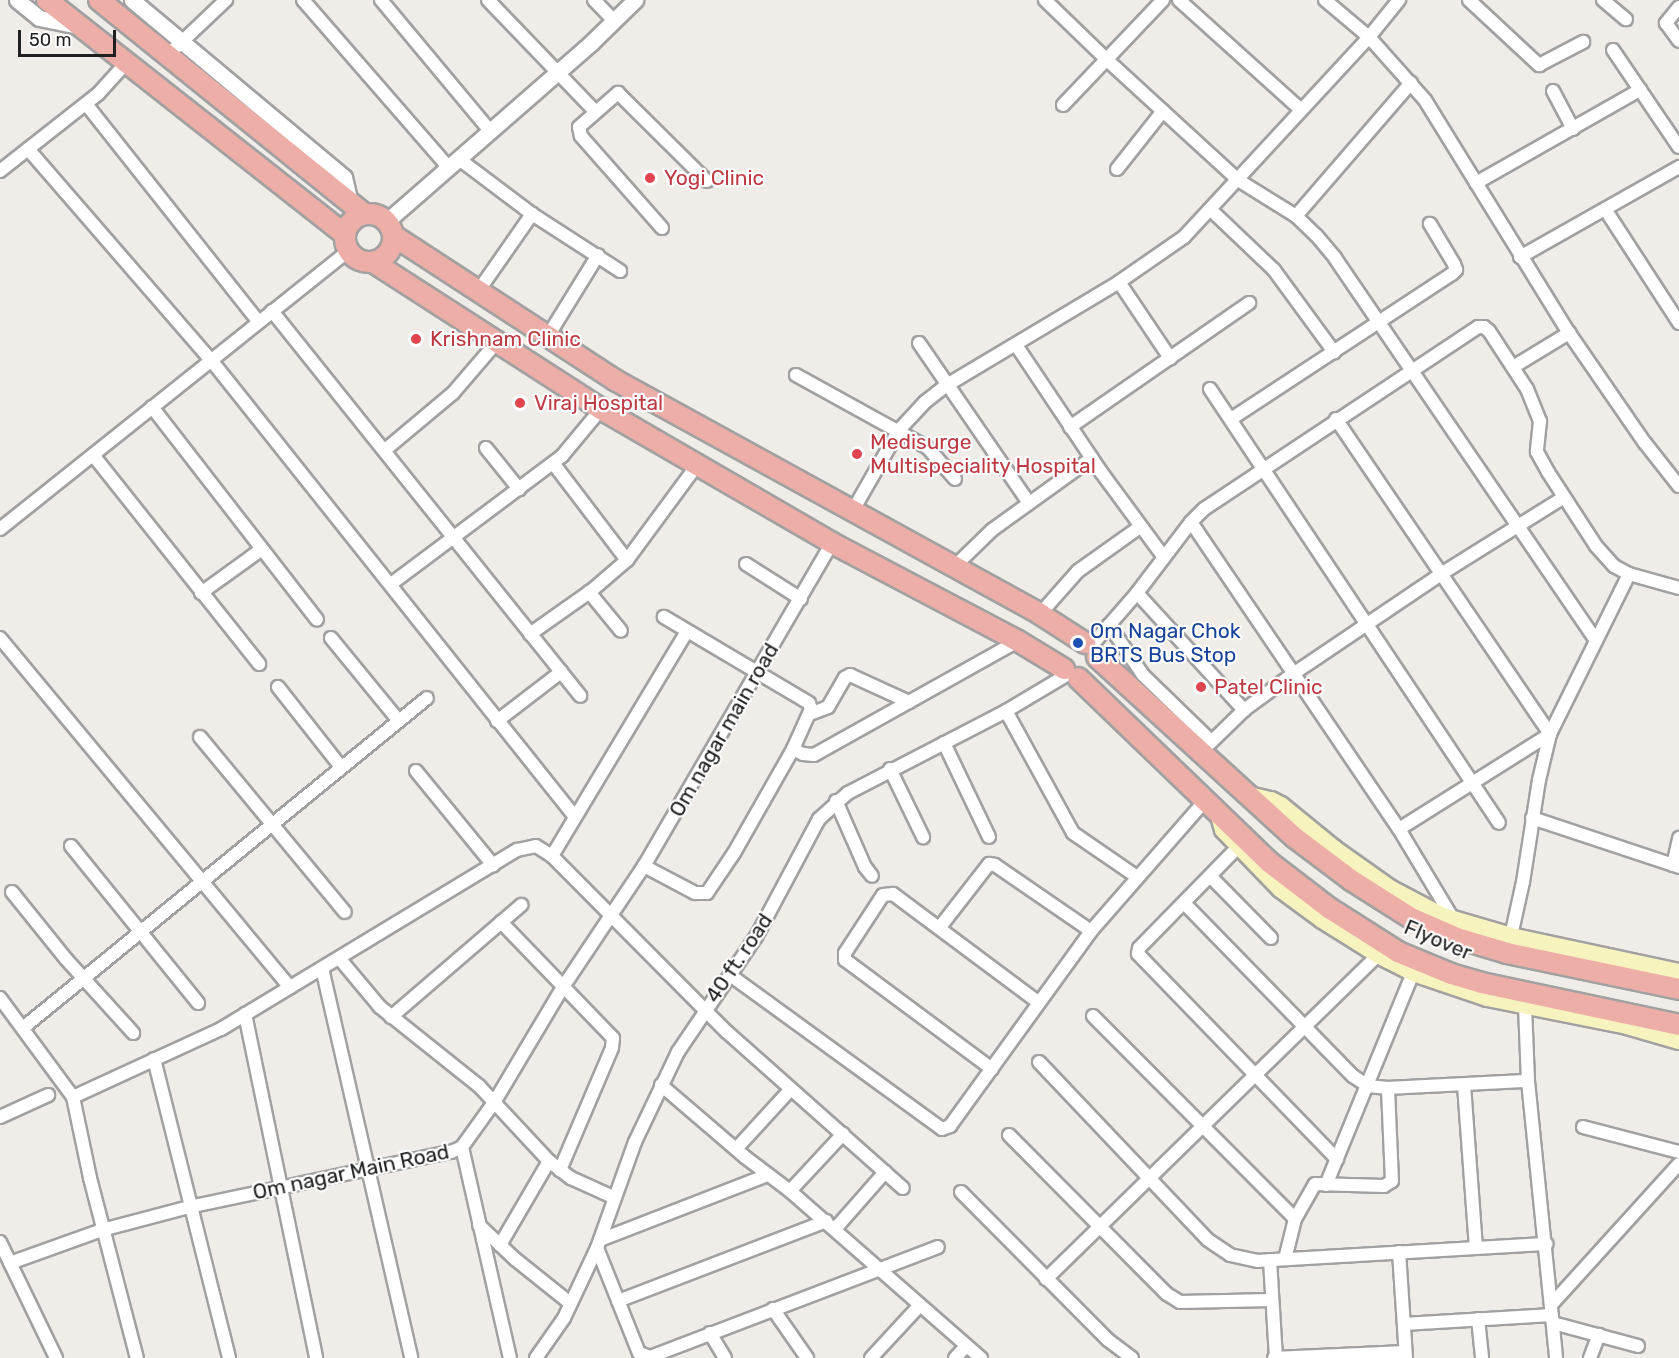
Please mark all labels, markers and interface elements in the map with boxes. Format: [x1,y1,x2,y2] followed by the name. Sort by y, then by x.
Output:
[21,18,118,56] scale bar
[29,29,72,51] text: 50 m
[664,165,764,191] place label: Yogi Clinic
[641,169,659,187] marker: Yogi Clinic
[430,326,581,352] place label: Krishnam Clinic
[407,330,425,348] marker: Krishnam Clinic
[534,390,663,416] place label: Viraj Hospital
[511,394,529,412] marker: Viraj Hospital
[870,429,1096,479] place label: Medisurge Multispeciality Hospital
[848,445,866,463] marker: Medisurge Multispeciality Hospital
[1090,618,1241,668] place label: Om Nagar Chok BRTS Bus Stop
[1071,636,1085,650] marker: Om Nagar Chok BRTS Bus Stop
[664,639,784,821] street label: Om nagar main road
[1214,674,1323,700] place label: Patel Clinic
[1192,678,1210,696] marker: Patel Clinic
[700,909,778,1007] street label: 40 ft. road
[1400,914,1476,966] street label: Flyover
[250,1139,452,1205] street label: Om nagar Main Road

